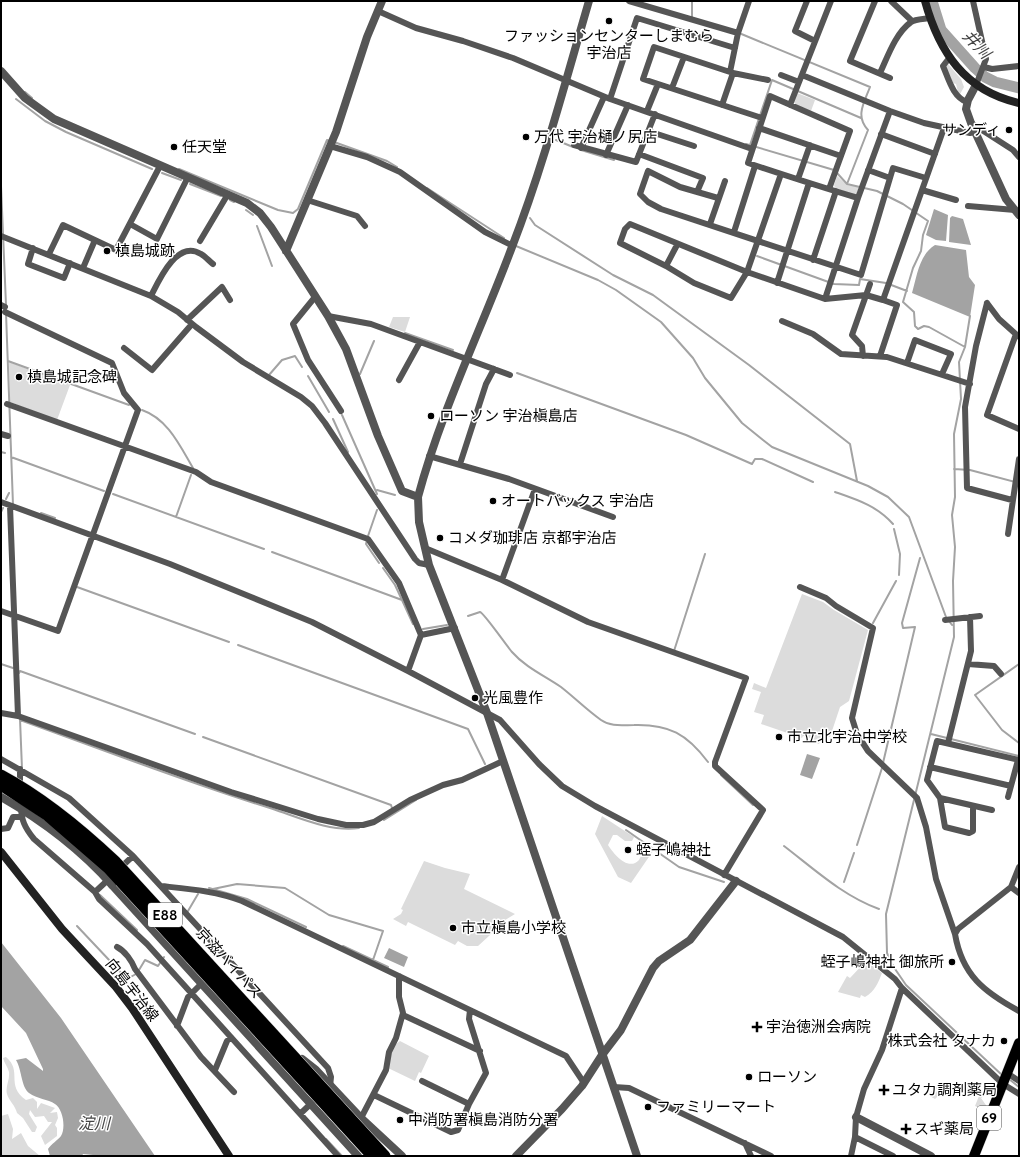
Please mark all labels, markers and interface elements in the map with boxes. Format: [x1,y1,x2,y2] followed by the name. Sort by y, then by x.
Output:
[604,16,614,26] marker: ファッションセンターしまむら 宇治店
[959,26,996,64] water label: 井川
[504,27,714,62] place label: ファッションセンターしまむら 宇治店
[942,121,1001,139] place label: サンディ
[1004,125,1014,135] marker: サンディ
[534,128,657,146] place label: 万代 宇治樋ノ尻店
[521,132,531,142] marker: 万代 宇治樋ノ尻店
[182,138,227,156] place label: 任天堂
[169,142,179,152] marker: 任天堂
[115,242,175,260] place label: 槙島城跡
[102,246,112,256] marker: 槙島城跡
[27,368,117,386] place label: 槙島城記念碑
[14,372,24,382] marker: 槙島城記念碑
[439,407,577,425] place label: ローソン 宇治槇島店
[426,411,436,421] marker: ローソン 宇治槇島店
[501,492,654,510] place label: オートバックス 宇治店
[488,496,498,506] marker: オートバックス 宇治店
[448,529,616,547] place label: コメダ珈琲店 京都宇治店
[435,533,445,543] marker: コメダ珈琲店 京都宇治店
[483,689,543,707] place label: 光風豊作
[470,693,480,703] marker: 光風豊作
[787,728,907,746] place label: 市立北宇治中学校
[774,732,784,742] marker: 市立北宇治中学校
[636,841,711,859] place label: 蛭子嶋神社
[623,845,633,855] marker: 蛭子嶋神社
[148,903,182,927] road number: E88
[461,919,566,937] place label: 市立槇島小学校
[448,923,458,933] marker: 市立槇島小学校
[192,924,266,1002] street label: 京滋バイパス
[821,953,944,971] place label: 蛭子嶋神社 御旅所
[102,955,162,1025] street label: 向島宇治線
[947,957,957,967] marker: 蛭子嶋神社 御旅所
[766,1018,871,1036] place label: 宇治徳洲会病院
[751,1021,763,1033] marker: 宇治徳洲会病院
[888,1032,996,1050] place label: 株式会社 タナカ
[999,1036,1009,1046] marker: 株式会社 タナカ
[757,1068,817,1086] place label: ローソン
[744,1072,754,1082] marker: ローソン
[892,1081,997,1099] place label: ユタカ調剤薬局
[879,1085,889,1095] marker: ユタカ調剤薬局
[656,1098,776,1116] place label: ファミリーマート
[643,1102,653,1112] marker: ファミリーマート
[977,1106,1001,1130] road number: 69
[408,1111,558,1129] place label: 中消防署槇島消防分署
[78,1114,112,1133] water label: 淀川
[395,1115,405,1125] marker: 中消防署槇島消防分署
[914,1120,974,1138] place label: スギ薬局
[901,1124,911,1134] marker: スギ薬局

